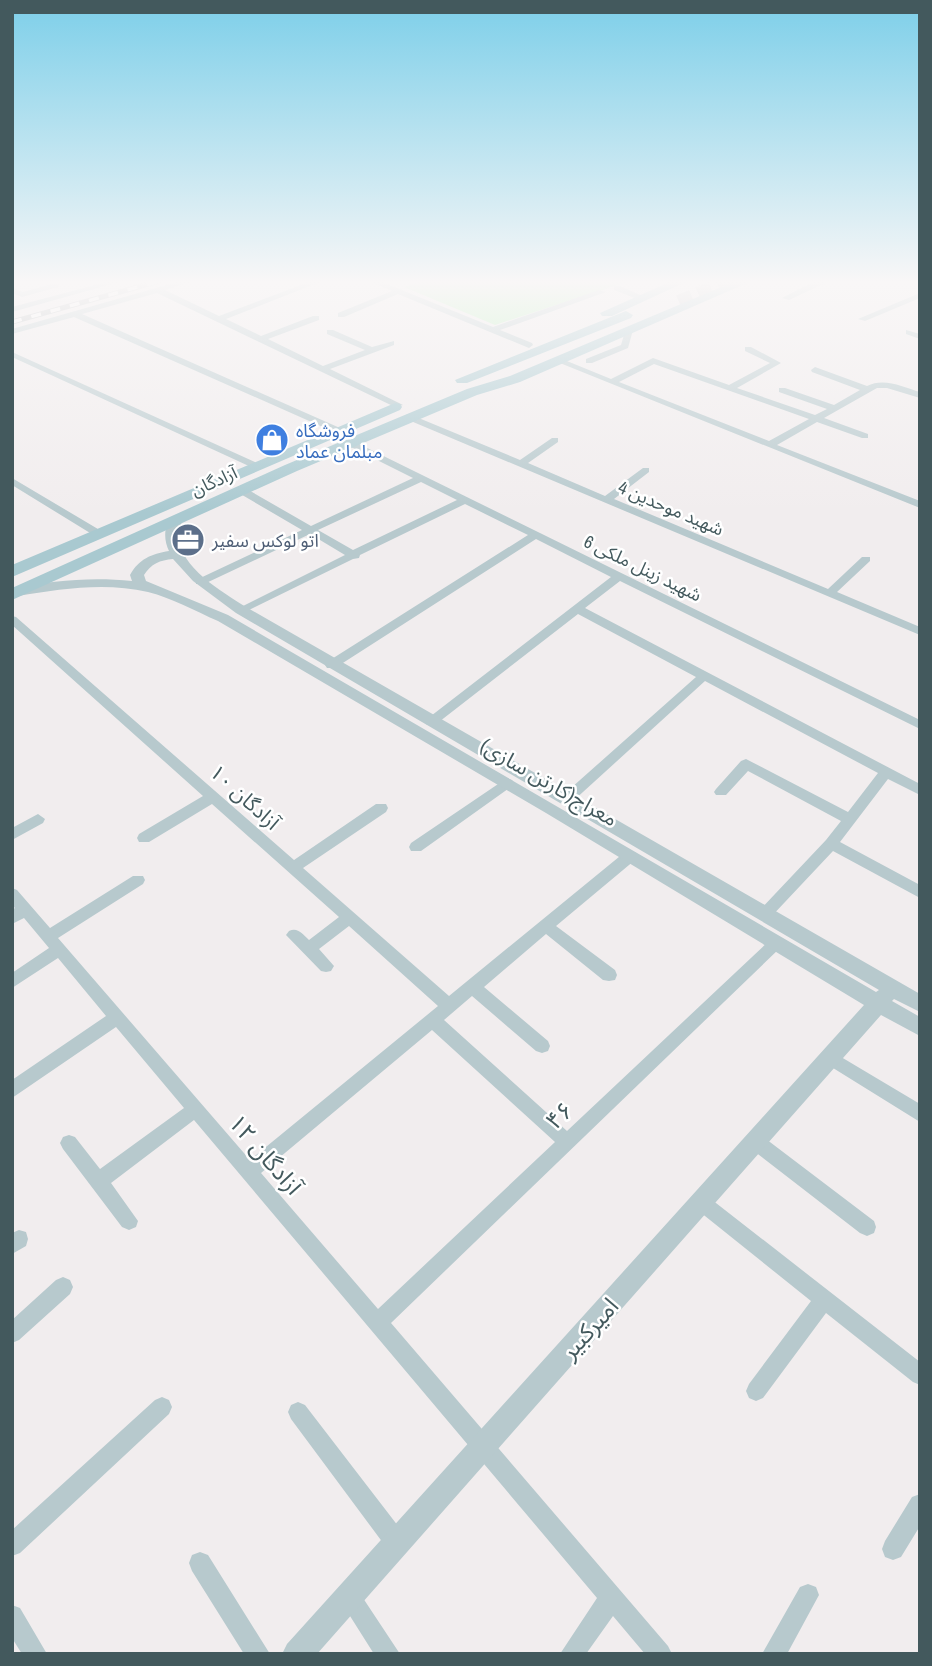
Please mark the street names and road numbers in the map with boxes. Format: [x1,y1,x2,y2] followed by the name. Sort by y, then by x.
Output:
[187,459,242,502] street label: آزادگان
[614,474,728,542] street label: 4 شهید موحدین
[580,529,706,607] street label: 6 شهید زینل ملکی
[475,731,623,834] street label: معراج(کارتن سازی)
[204,758,287,837] street label: ۱۰ آزادگان
[538,1094,580,1136] street label: ۴۶
[222,1107,311,1202] street label: ۱۲ آزادگان
[552,1290,625,1366] street label: امیرکبیر

